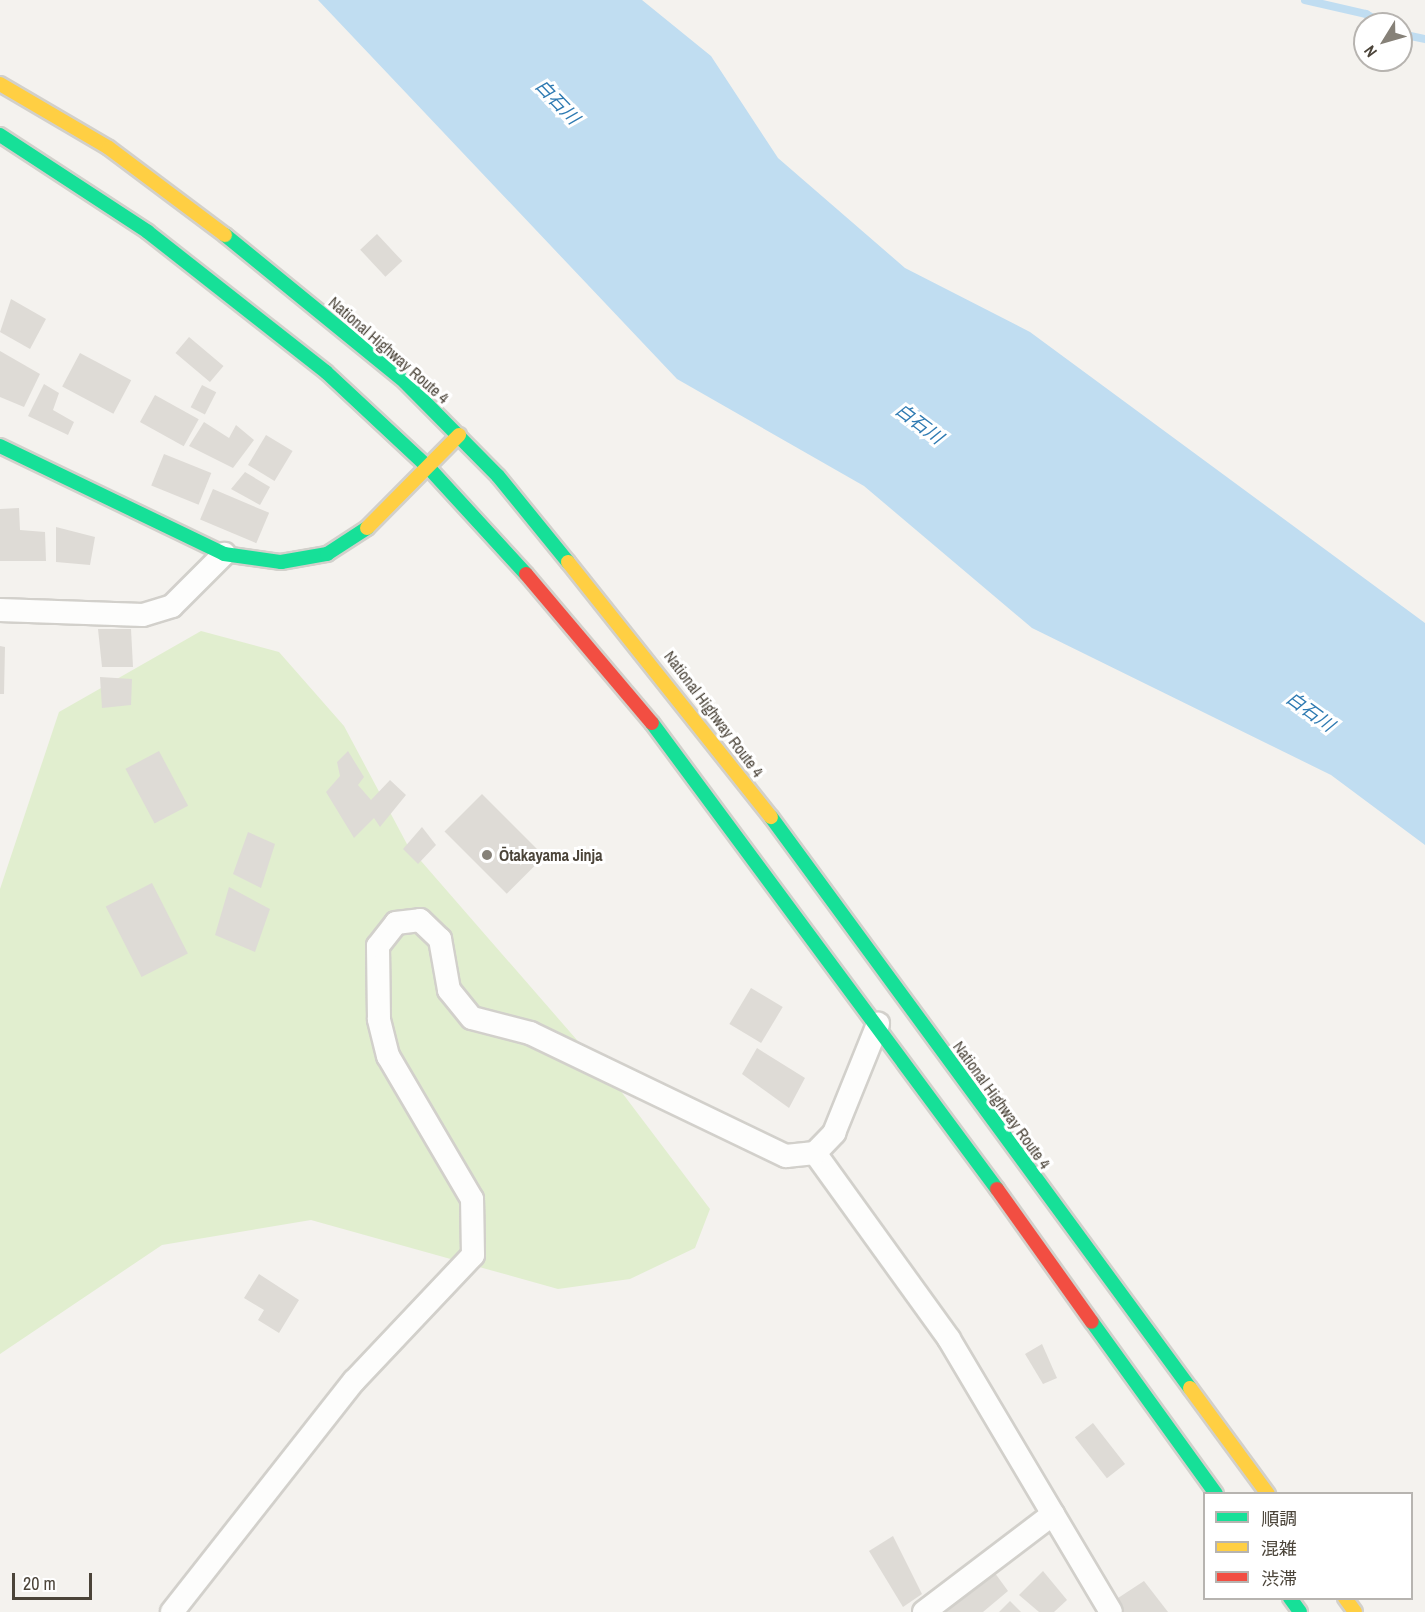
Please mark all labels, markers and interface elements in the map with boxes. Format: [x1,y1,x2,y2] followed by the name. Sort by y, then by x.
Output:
[1353,12,1413,72] north arrow
[1359,41,1382,62] text: N
[530,75,584,129] water label: 白石川
[325,293,453,407] street label: National Highway Route 4
[891,399,947,449] water label: 白石川
[660,647,768,781] street label: National Highway Route 4
[1282,687,1338,737] water label: 白石川
[499,845,603,865] place label: Ōtakayama Jinja
[480,848,494,862] marker: Ōtakayama Jinja
[949,1037,1055,1173] street label: National Highway Route 4
[1203,1492,1413,1600] legend
[1261,1506,1297,1531] text: 順調
[1261,1536,1297,1561] text: 混雑
[15,1561,94,1599] scale bar
[1261,1566,1297,1591] text: 渋滞
[23,1571,56,1596] text: 20 m

